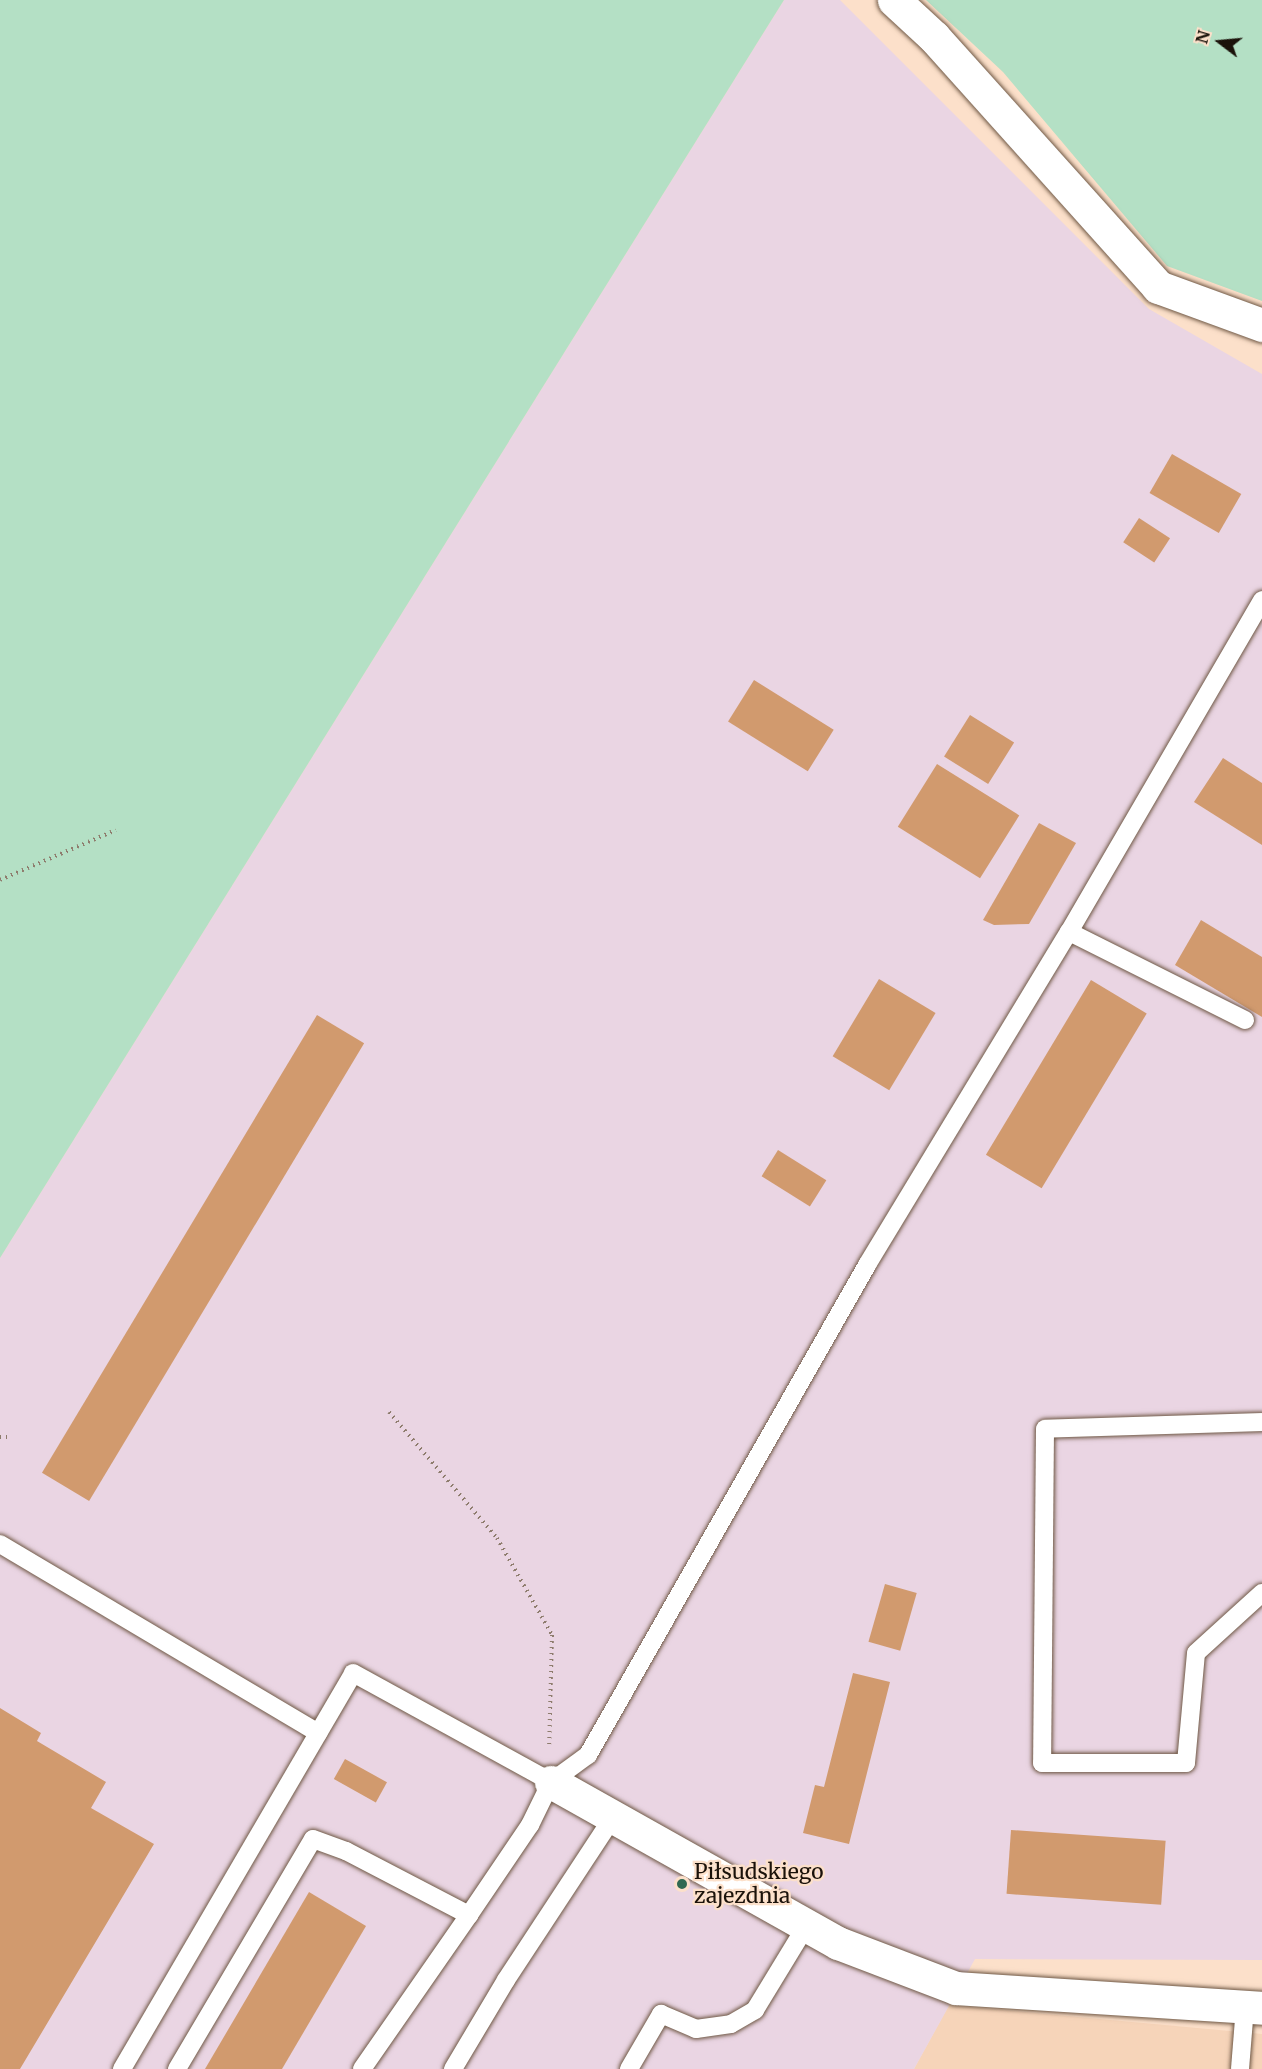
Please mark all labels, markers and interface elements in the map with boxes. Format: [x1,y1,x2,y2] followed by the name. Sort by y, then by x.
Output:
[1190,12,1250,72] north arrow
[1191,28,1214,46] text: N
[694,1859,823,1909] place label: Piłsudskiego zajezdnia
[675,1877,689,1891] marker: Piłsudskiego zajezdnia

